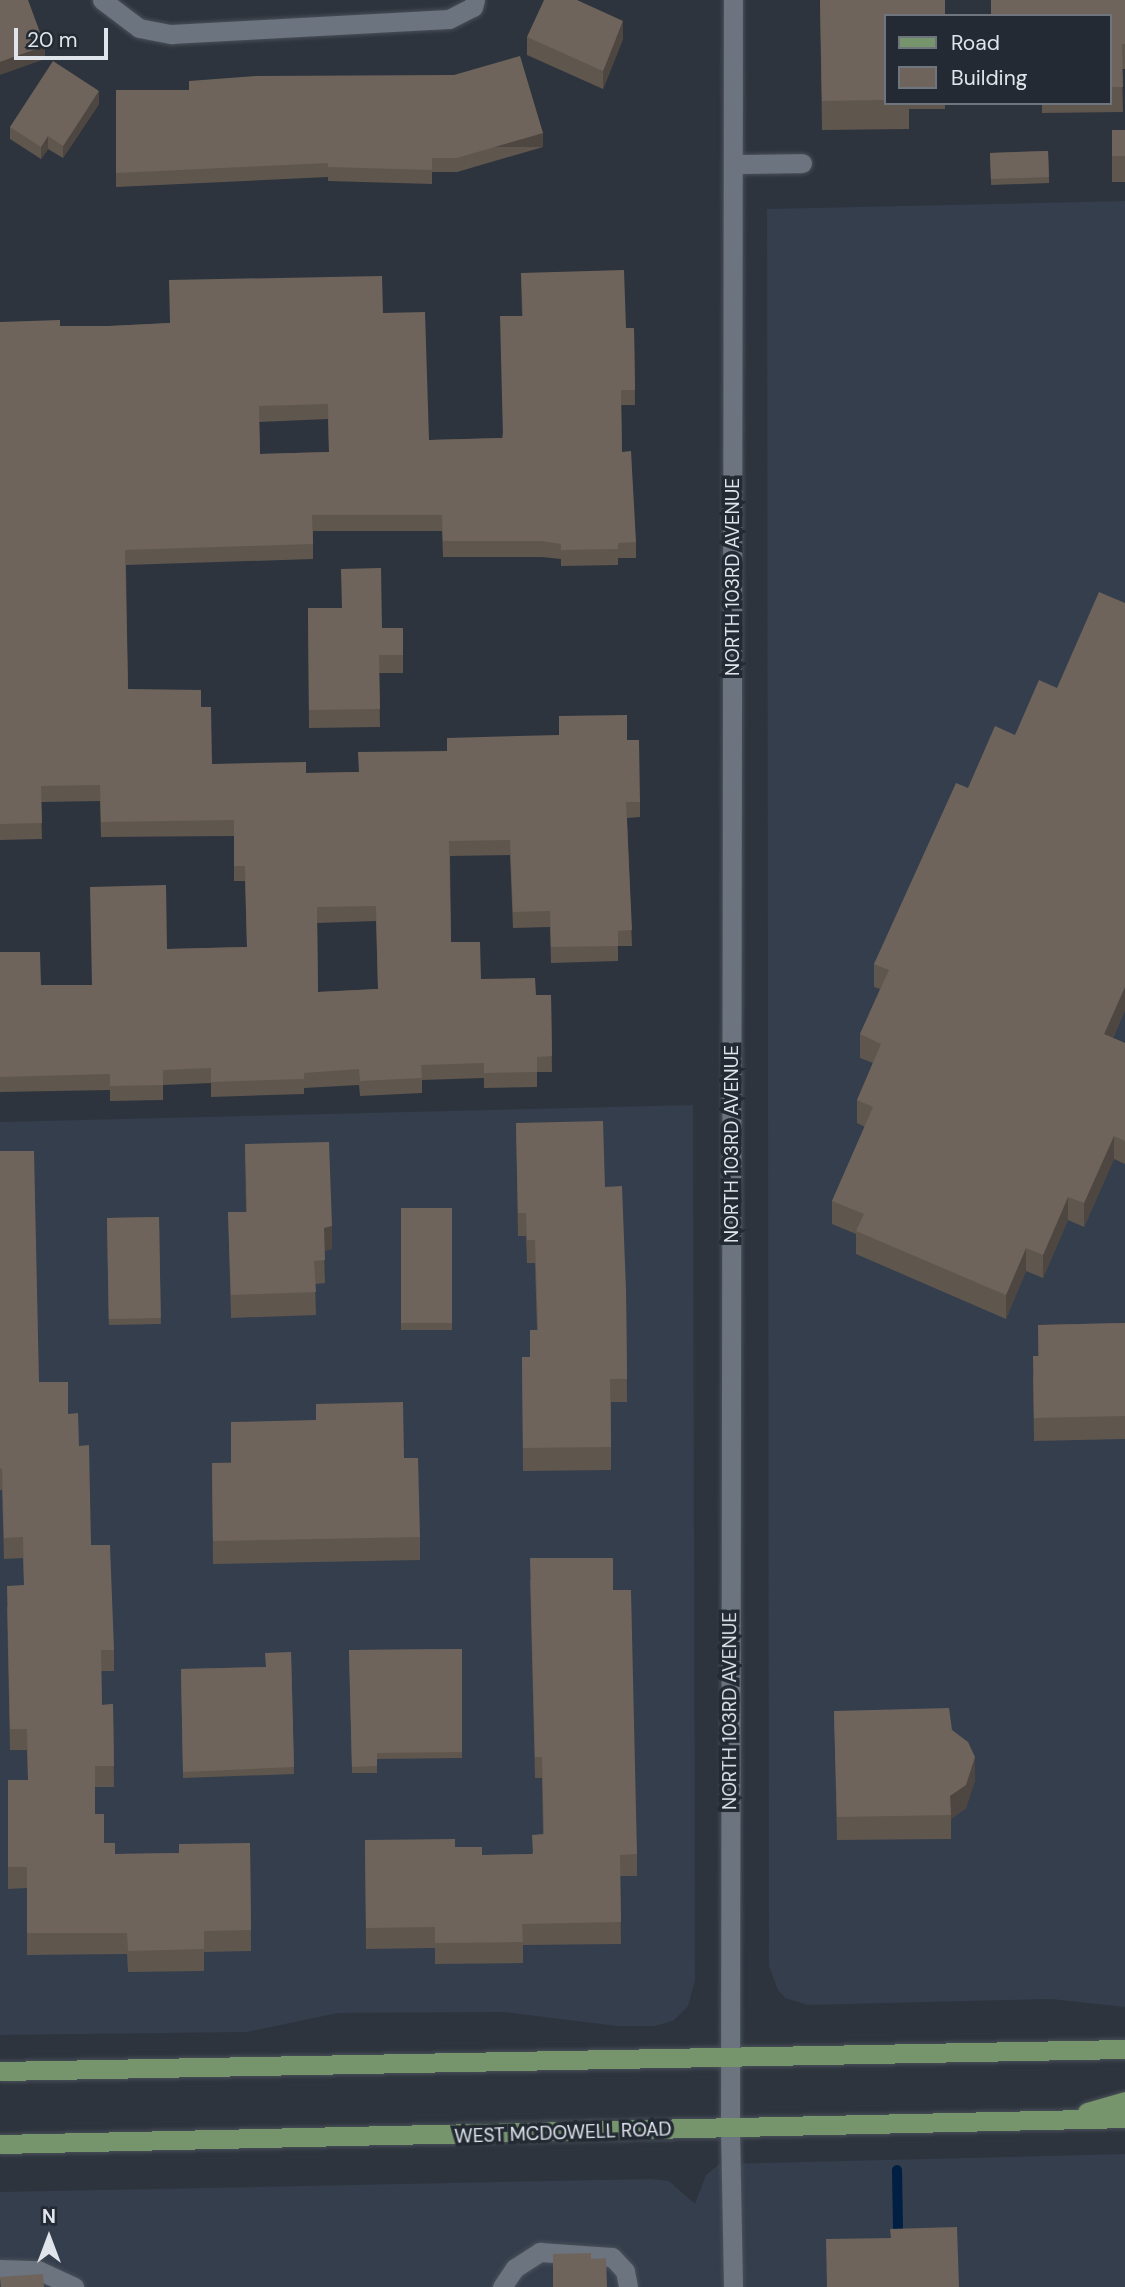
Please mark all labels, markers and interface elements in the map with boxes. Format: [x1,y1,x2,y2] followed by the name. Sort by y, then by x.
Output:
[18,14,112,58] scale bar
[884,14,1111,105] legend
[27,26,78,54] text: 20 m
[951,29,1000,57] text: Road
[951,64,1027,92] text: Building
[722,478,744,676] street label: NORTH 103RD AVENUE
[721,1045,743,1243] street label: NORTH 103RD AVENUE
[719,1612,741,1810] street label: NORTH 103RD AVENUE
[454,2118,672,2148] street label: WEST MCDOWELL ROAD
[14,2203,84,2273] north arrow
[42,2204,56,2229] text: N

